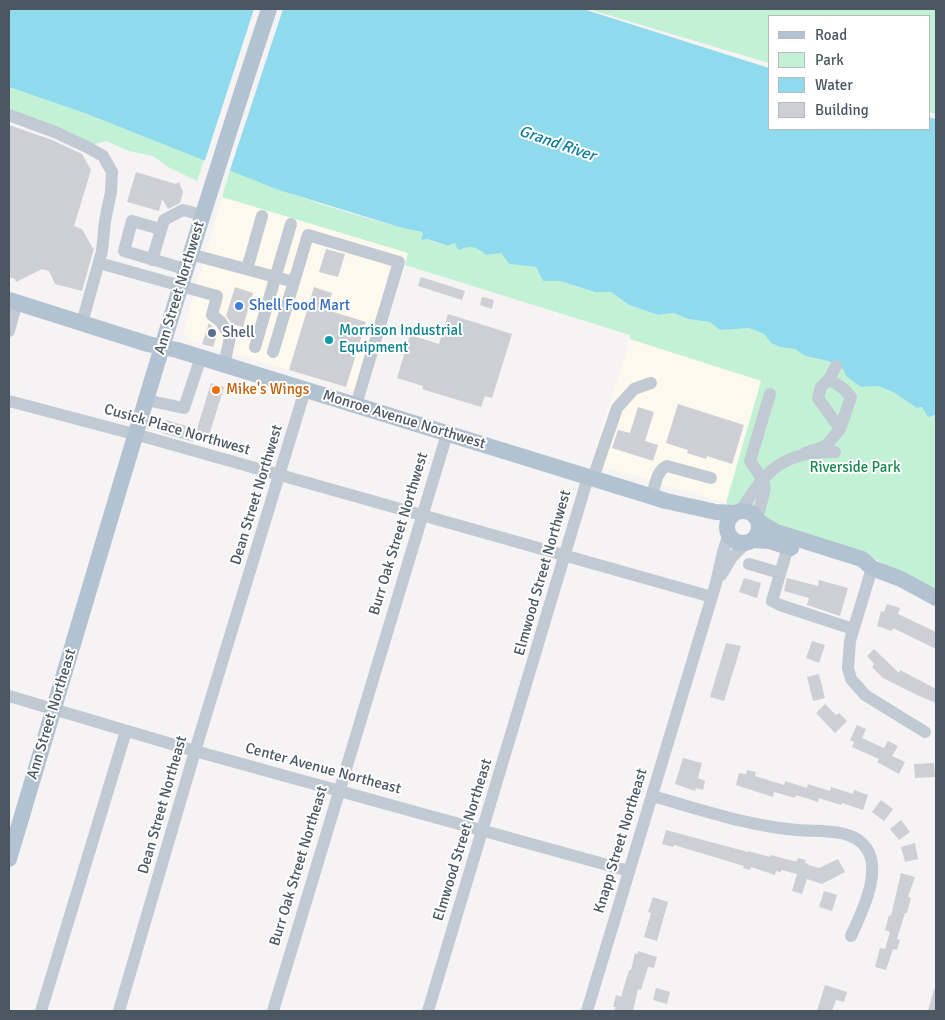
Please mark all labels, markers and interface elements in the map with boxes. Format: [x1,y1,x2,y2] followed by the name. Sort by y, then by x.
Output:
[768,15,930,130] legend
[815,26,847,44] text: Road
[815,51,844,69] text: Park
[815,76,853,94] text: Water
[815,101,869,119] text: Building
[516,122,598,166] water label: Grand River
[151,219,209,357] street label: Ann Street Northwest
[249,297,350,315] place label: Shell Food Mart
[233,300,245,312] marker: Shell Food Mart
[339,322,463,357] place label: Morrison Industrial Equipment
[222,324,255,342] place label: Shell
[206,327,218,339] marker: Shell
[323,334,335,346] marker: Morrison Industrial Equipment
[226,381,309,399] place label: Mike's Wings
[210,384,222,396] marker: Mike's Wings
[321,387,487,453] street label: Monroe Avenue Northwest
[102,401,252,459] street label: Cusick Place Northwest
[227,423,287,567] street label: Dean Street Northwest
[366,451,432,617] street label: Burr Oak Street Northwest
[810,459,900,477] park label: Riverside Park
[511,488,575,658] street label: Elmwood Street Northwest
[24,647,80,781] street label: Ann Street Northeast
[135,734,191,876] street label: Dean Street Northeast
[243,740,403,798] street label: Center Avenue Northeast
[430,757,496,923] street label: Elmwood Street Northeast
[590,766,652,916] street label: Knapp Street Northeast
[266,784,332,948] street label: Burr Oak Street Northeast

